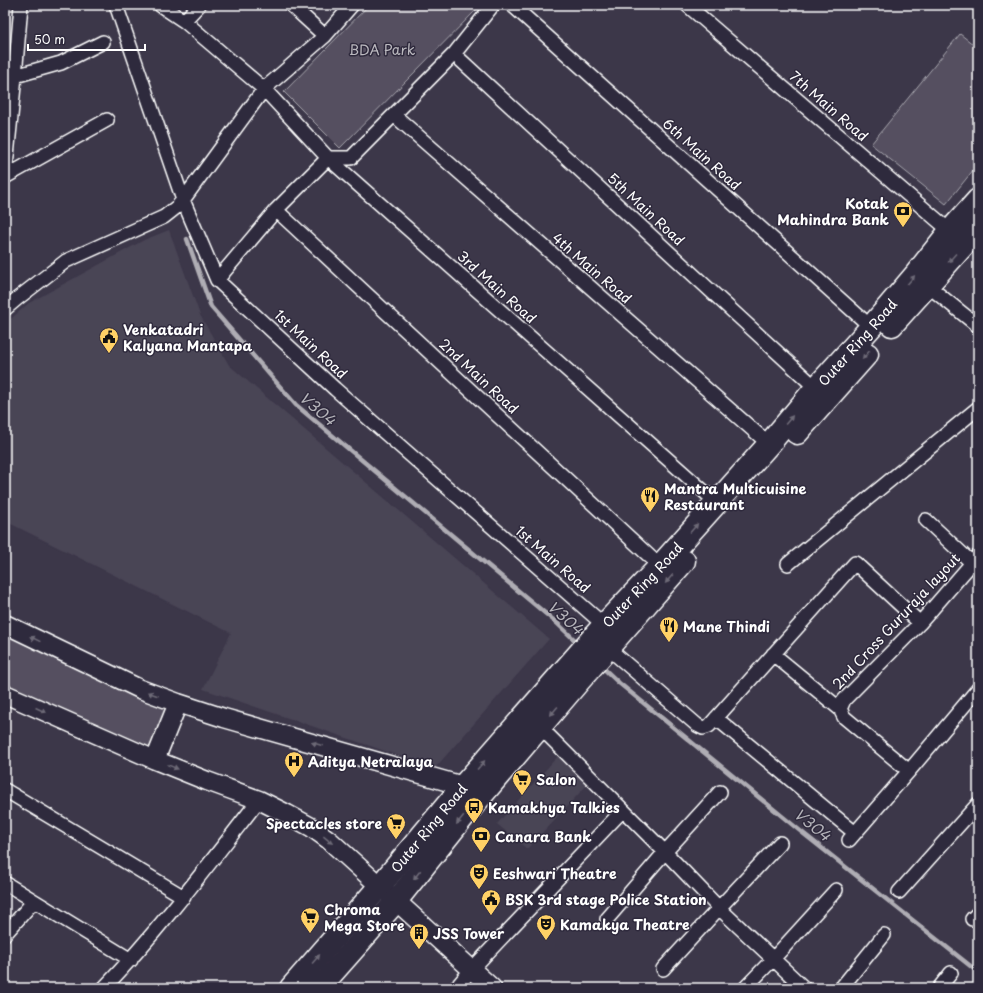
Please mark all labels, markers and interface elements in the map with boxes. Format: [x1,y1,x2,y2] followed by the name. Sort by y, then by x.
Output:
[28,26,145,52] scale bar
[34,30,65,48] text: 50 m
[349,39,416,60] park label: BDA Park
[785,66,873,146] street label: 7th Main Road
[658,113,746,195] street label: 6th Main Road
[603,168,689,250] street label: 5th Main Road
[777,193,890,230] place label: Kotak Mahindra Bank
[892,200,914,228] bank icon: Kotak Mahindra Bank
[548,227,636,309] street label: 4th Main Road
[453,246,541,328] street label: 3rd Main Road
[947,253,957,263] one-way arrow
[907,274,916,285] one-way arrow
[813,294,901,390] street label: Outer Ring Road
[270,305,352,383] street label: 1st Main Road
[123,319,252,356] place label: Venkatadri Kalyana Mantapa
[98,326,120,354] public building icon: Venkatadri Kalyana Mantapa
[435,334,523,418] street label: 2nd Main Road
[861,350,870,360] one-way arrow
[295,386,341,430] water label: V304
[785,414,794,425] one-way arrow
[664,478,807,515] place label: Mantra Multicuisine Restaurant
[639,485,661,513] restaurant icon: Mantra Multicuisine Restaurant
[511,520,595,598] street label: 1st Main Road
[689,522,698,533] one-way arrow
[597,537,687,632] street label: Outer Ring Road
[827,548,965,694] street label: 2nd Cross Gururaja layout
[664,574,673,584] one-way arrow
[543,595,589,639] water label: V304
[658,615,680,643] restaurant icon: Mane Thindi
[683,616,770,637] place label: Mane Thindi
[30,636,41,642] one-way arrow
[147,690,159,696] one-way arrow
[549,705,558,716] one-way arrow
[35,707,46,713] one-way arrow
[311,741,323,747] one-way arrow
[283,750,305,778] hospital icon: Aditya Netralaya
[308,751,434,772] place label: Aditya Netralaya
[476,760,485,771] one-way arrow
[167,765,179,771] one-way arrow
[511,768,533,796] supermarket icon: Salon
[536,769,577,790] place label: Salon
[385,779,472,877] street label: Outer Ring Road
[463,796,485,824] bus stop icon: Kamakhya Talkies
[488,797,620,818] place label: Kamakhya Talkies
[790,802,836,846] water label: V304
[385,812,407,840] supermarket icon: Spectacles store
[266,813,382,834] place label: Spectacles store
[456,815,465,826] one-way arrow
[470,825,492,853] bank icon: Canara Bank
[495,826,592,847] place label: Canara Bank
[322,836,333,844] one-way arrow
[468,862,490,890] theatre icon: Eeshwari Theatre
[493,863,617,884] place label: Eeshwari Theatre
[412,869,421,880] one-way arrow
[480,888,502,916] public building icon: BSK 3rd stage Police Station
[505,889,707,910] place label: BSK 3rd stage Police Station
[324,899,405,936] place label: Chroma Mega Store
[299,906,321,934] supermarket icon: Chroma Mega Store
[535,913,557,941] theatre icon: Kamakya Theatre
[560,914,690,935] place label: Kamakya Theatre
[408,922,430,950] building icon: JSS Tower
[433,923,505,944] place label: JSS Tower
[312,953,321,964] one-way arrow

